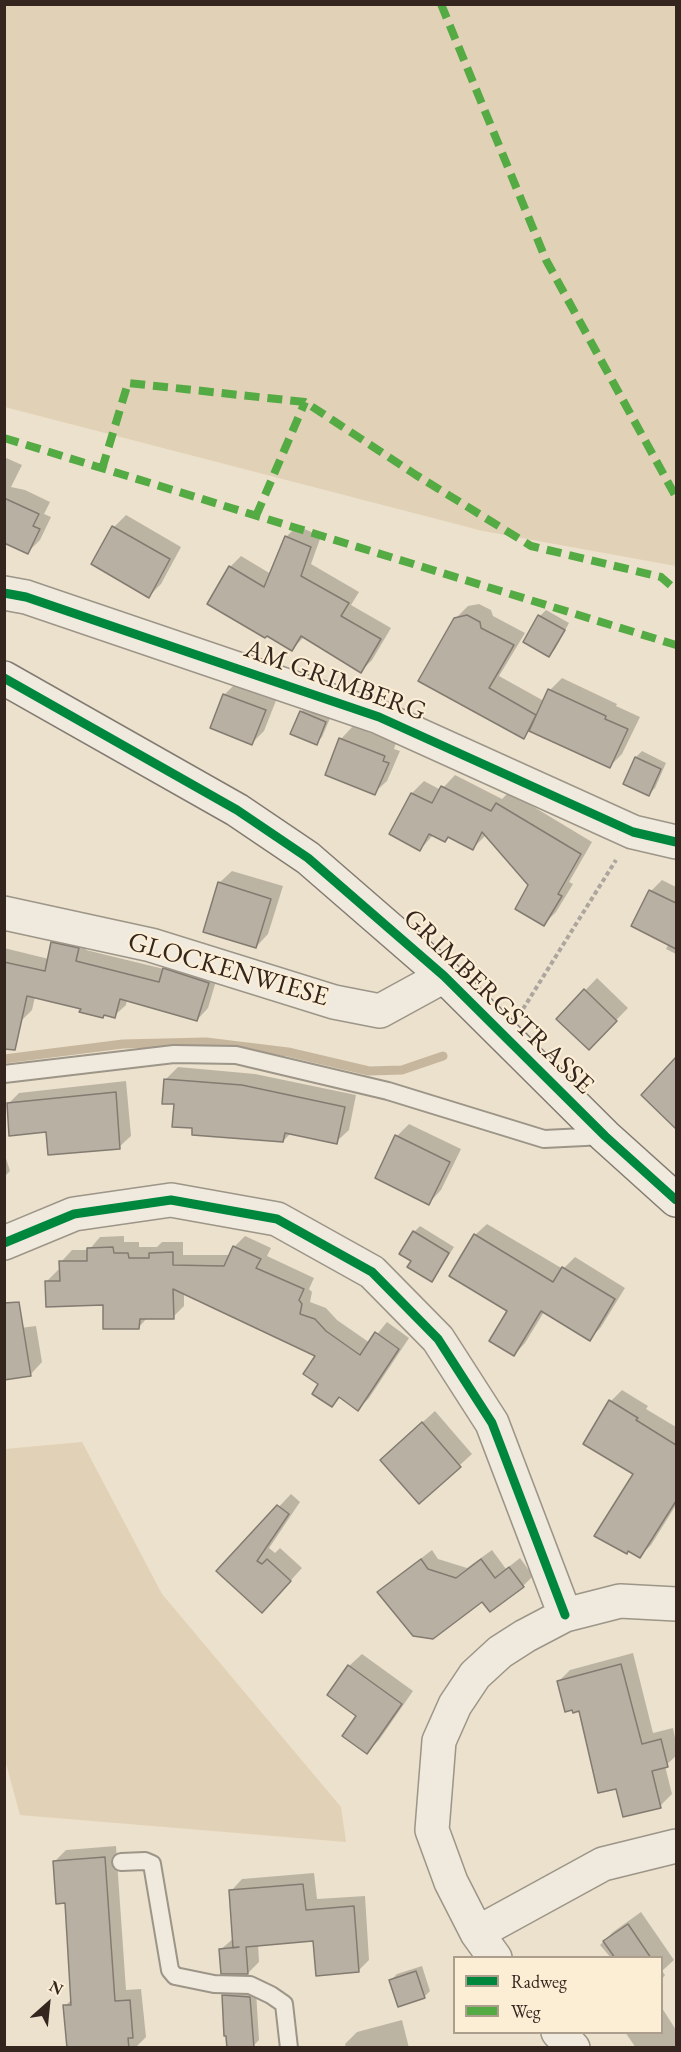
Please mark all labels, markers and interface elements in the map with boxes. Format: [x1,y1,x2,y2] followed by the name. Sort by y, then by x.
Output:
[240,633,430,729] street label: AM GRIMBERG
[396,903,600,1101] street label: GRIMBERGSTRASSE
[124,926,332,1014] street label: GLOCKENWIESE
[453,1956,663,2034] legend
[511,1970,567,1993] text: Radweg
[18,1974,78,2034] north arrow
[46,1975,67,2000] text: N
[511,2000,541,2023] text: Weg

